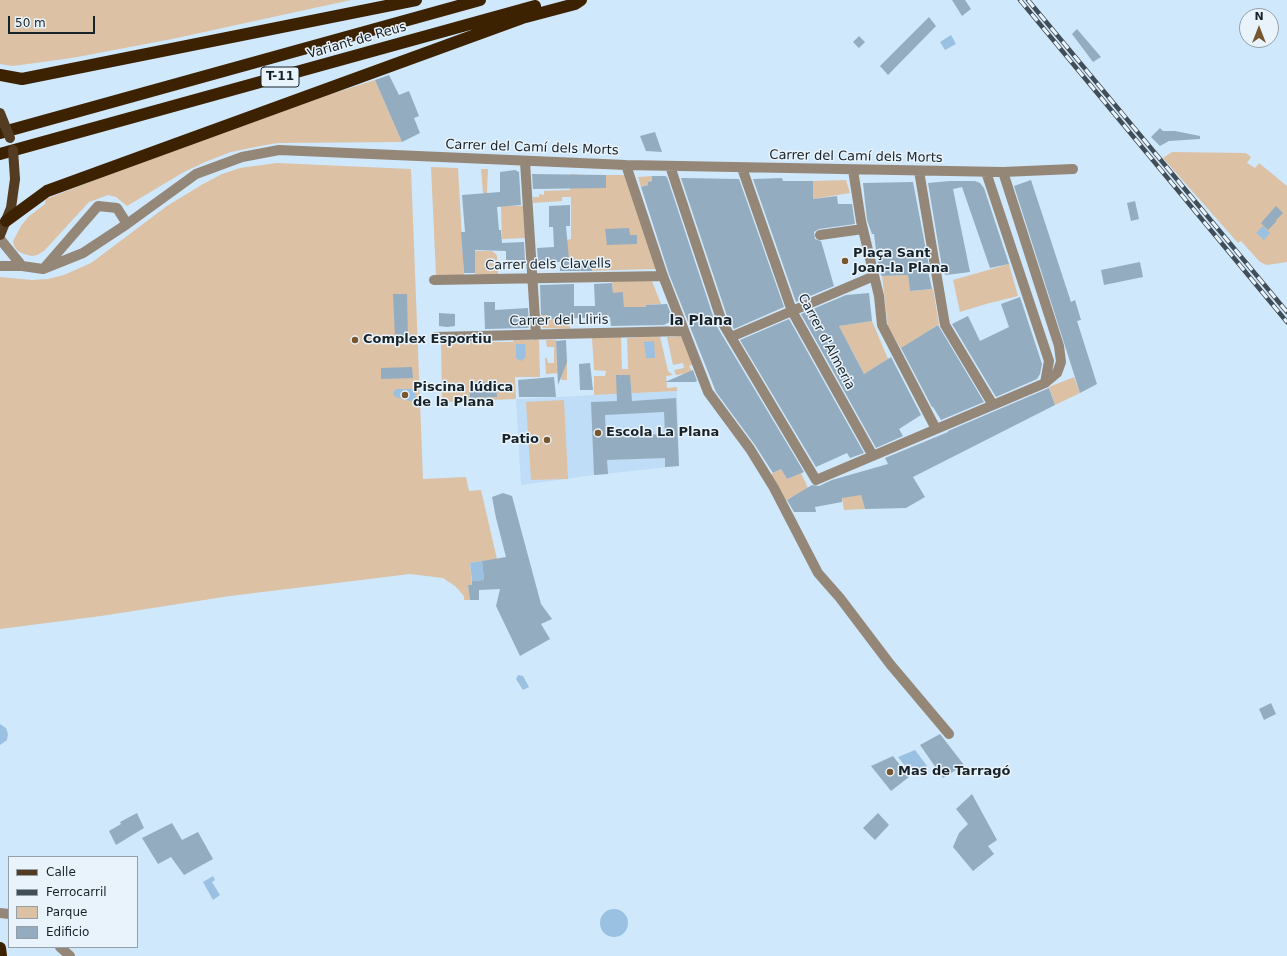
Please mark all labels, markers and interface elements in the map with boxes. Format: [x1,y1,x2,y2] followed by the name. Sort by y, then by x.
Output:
[10,8,97,34] scale bar
[1239,8,1279,48] north arrow
[1254,10,1264,23] text: N
[15,16,46,30] text: 50 m
[306,19,408,63] street label: Variant de Reus
[261,67,299,87] road number: T-11
[445,137,619,159] street label: Carrer del Camí dels Morts
[769,148,943,166] street label: Carrer del Camí dels Morts
[853,246,949,277] place label: Plaça Sant Joan-la Plana
[485,256,611,274] street label: Carrer dels Clavells
[840,256,850,266] marker: Plaça Sant Joan-la Plana
[794,291,858,393] street label: Carrer d'Almeria
[509,312,609,330] street label: Carrer del Lliris
[669,313,733,329] district label: la Plana
[363,332,492,348] place label: Complex Esportiu
[350,335,360,345] marker: Complex Esportiu
[413,380,513,411] place label: Piscina lúdica de la Plana
[400,390,410,400] marker: Piscina lúdica de la Plana
[606,425,719,441] place label: Escola La Plana
[593,428,603,438] marker: Escola La Plana
[501,432,539,448] place label: Patio
[542,435,552,445] marker: Patio
[898,764,1010,780] place label: Mas de Tarragó
[885,767,895,777] marker: Mas de Tarragó
[8,856,138,948] legend
[46,865,76,879] text: Calle
[46,885,107,899] text: Ferrocarril
[46,905,87,919] text: Parque
[46,925,89,939] text: Edificio

